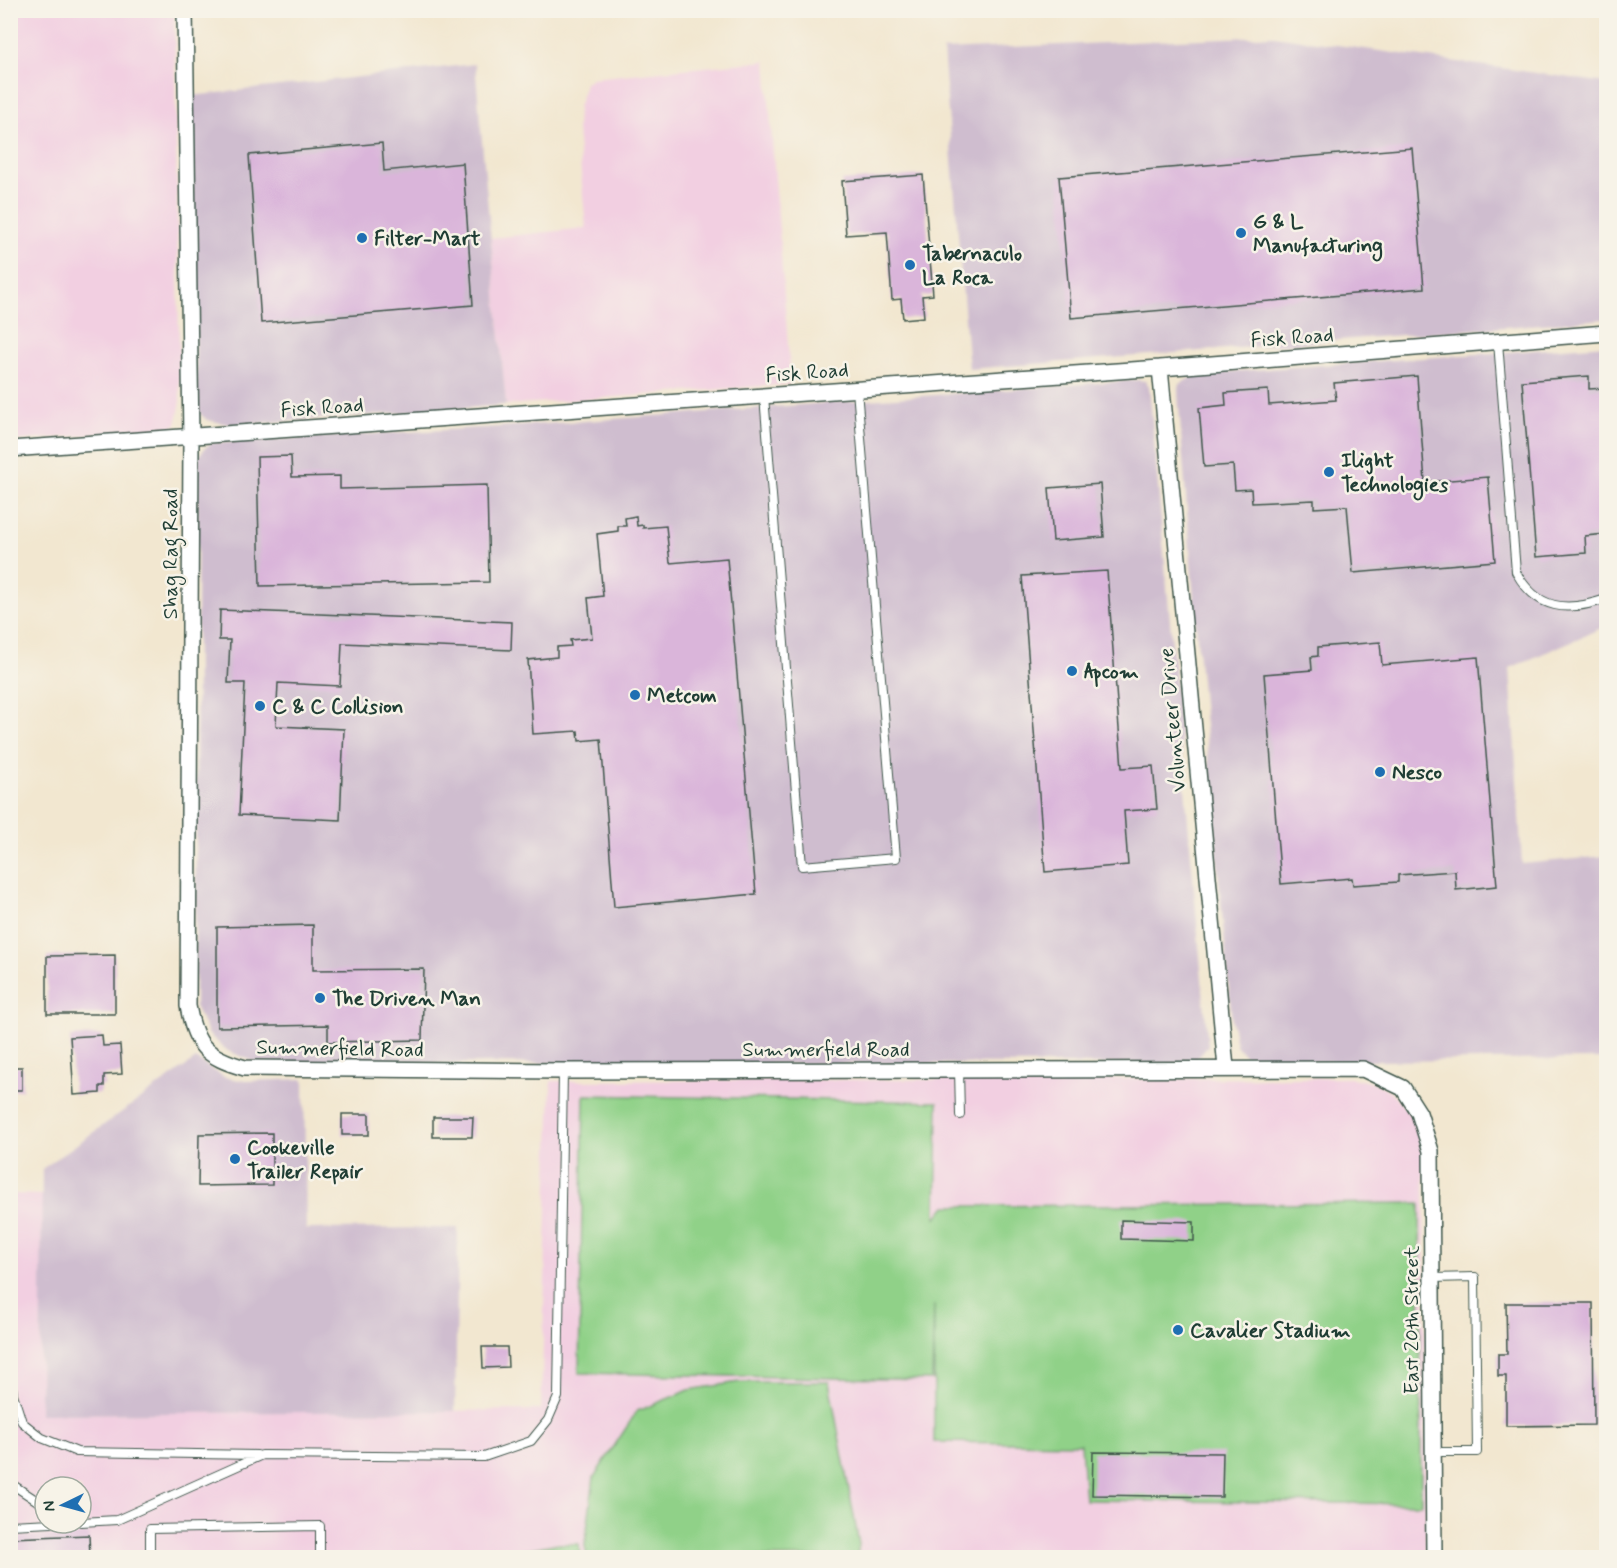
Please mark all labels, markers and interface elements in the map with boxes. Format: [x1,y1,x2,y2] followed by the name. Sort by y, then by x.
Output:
[1253,208,1383,262] place label: G & L Manufacturing
[374,225,480,253] place label: Filter-Mart
[1234,226,1248,240] marker: G & L Manufacturing
[355,231,369,245] marker: Filter-Mart
[922,240,1022,292] place label: Tabernaculo La Roca
[903,258,917,272] marker: Tabernaculo La Roca
[1250,321,1335,355] street label: Fisk Road
[765,356,850,390] street label: Fisk Road
[280,391,365,425] street label: Fisk Road
[1341,447,1449,501] place label: Ilight Technologies
[1322,465,1336,479] marker: Ilight Technologies
[157,489,187,619] street label: Shag Rag Road
[1153,647,1193,793] street label: Volunteer Drive
[1084,658,1139,687] place label: Apcom
[1065,664,1079,678] marker: Apcom
[647,682,717,710] place label: Metcom
[628,688,642,702] marker: Metcom
[272,693,404,721] place label: C & C Collision
[253,699,267,713] marker: C & C Collision
[1392,759,1442,787] place label: Nesco
[1373,765,1387,779] marker: Nesco
[332,985,481,1013] place label: The Driven Man
[313,991,327,1005] marker: The Driven Man
[256,1034,424,1064] street label: Summerfield Road
[742,1036,910,1064] street label: Summerfield Road
[247,1134,364,1186] place label: Cookeville Trailer Repair
[228,1152,242,1166] marker: Cookeville Trailer Repair
[1398,1245,1426,1394] street label: East 20th Street
[1190,1317,1351,1345] place label: Cavalier Stadium
[1171,1323,1185,1337] marker: Cavalier Stadium
[33,1475,93,1535] north arrow
[39,1500,60,1512] text: N

